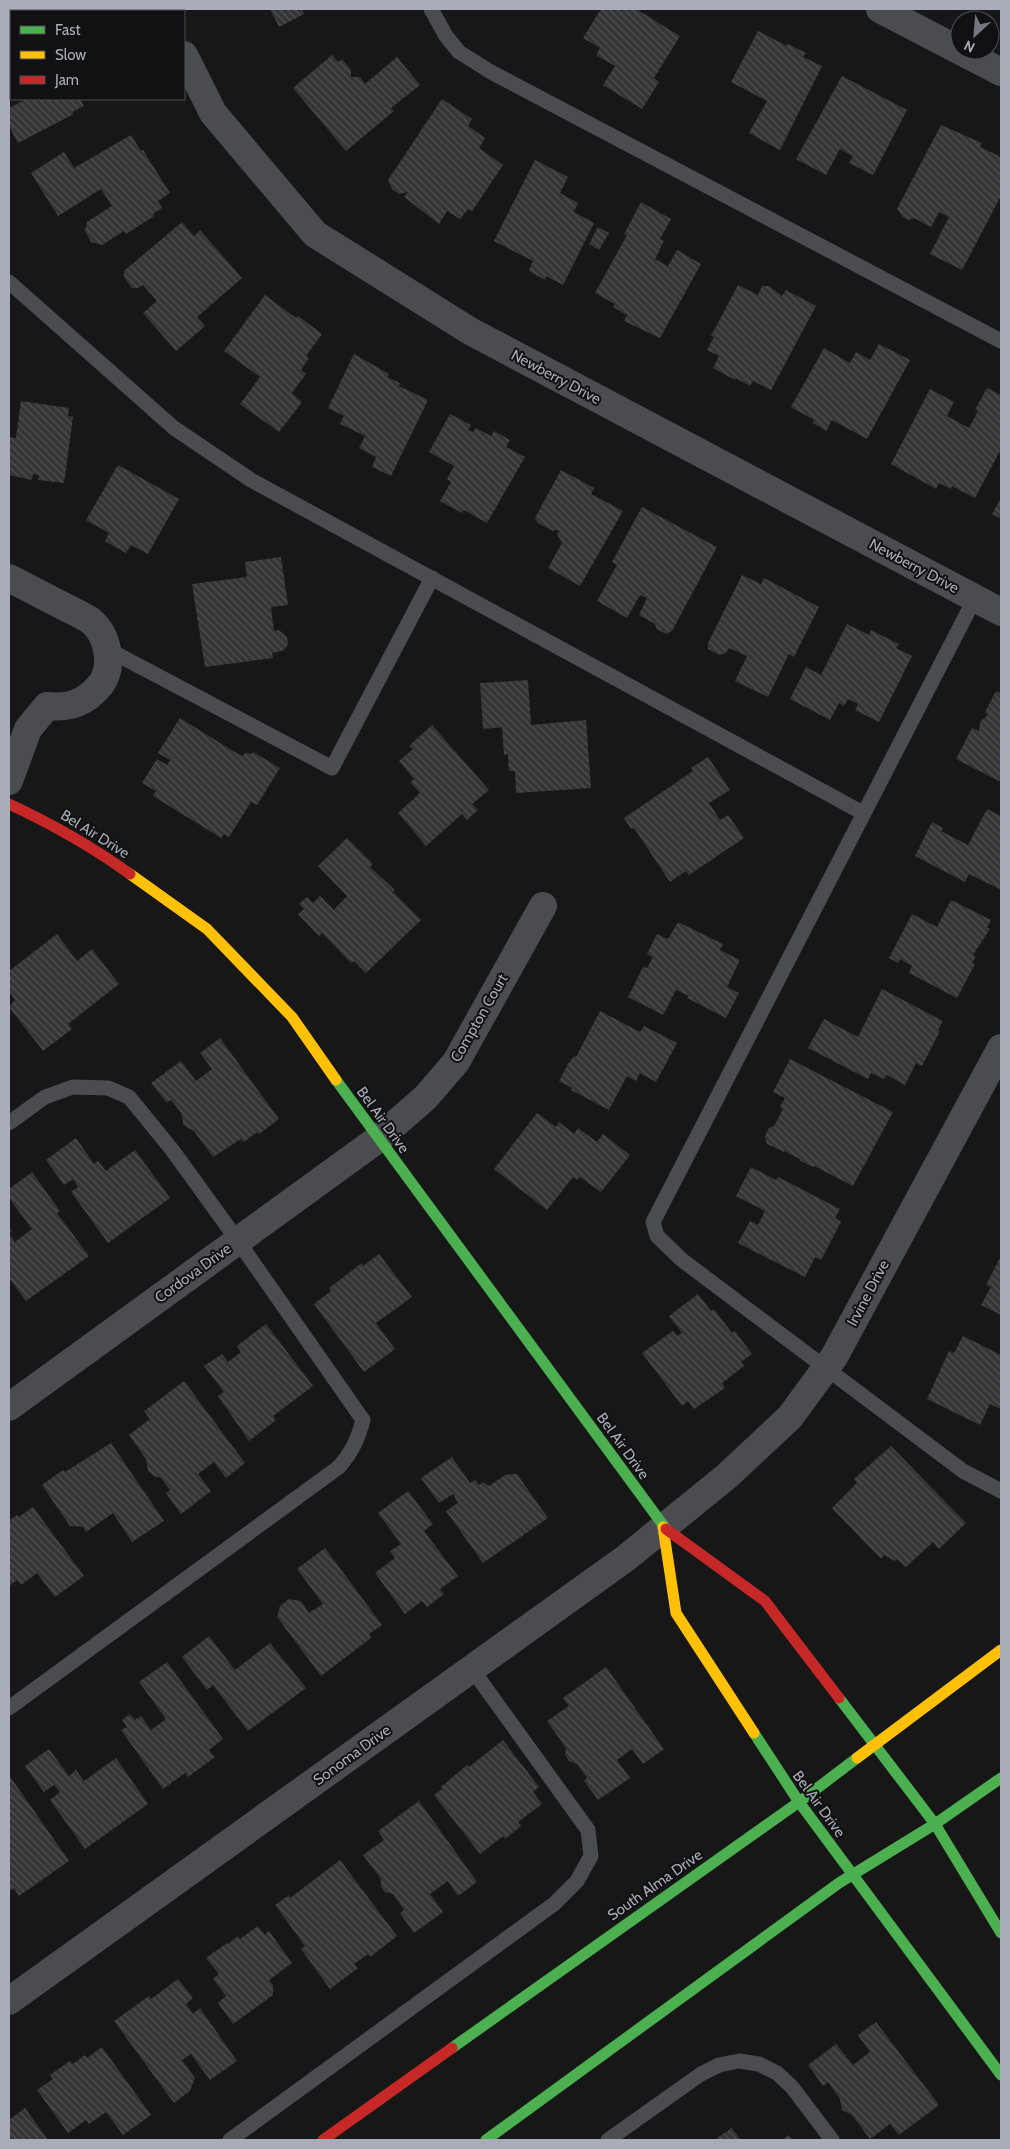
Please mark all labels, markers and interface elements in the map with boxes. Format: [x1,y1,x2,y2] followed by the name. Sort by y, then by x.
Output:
[10,10,185,100] legend
[950,10,1000,60] north arrow
[55,21,80,39] text: Fast
[961,36,978,57] text: N
[55,46,86,64] text: Slow
[54,71,79,89] text: Jam
[508,346,604,408] street label: Newberry Drive
[866,535,962,597] street label: Newberry Drive
[57,806,133,862] street label: Bel Air Drive
[447,971,511,1065] street label: Compton Court
[353,1083,413,1157] street label: Bel Air Drive
[151,1239,235,1307] street label: Cordova Drive
[843,1257,893,1329] street label: Irvine Drive
[593,1409,653,1483] street label: Bel Air Drive
[310,1721,394,1789] street label: Sonoma Drive
[789,1767,849,1841] street label: Bel Air Drive
[604,1845,706,1924] street label: South Alma Drive

